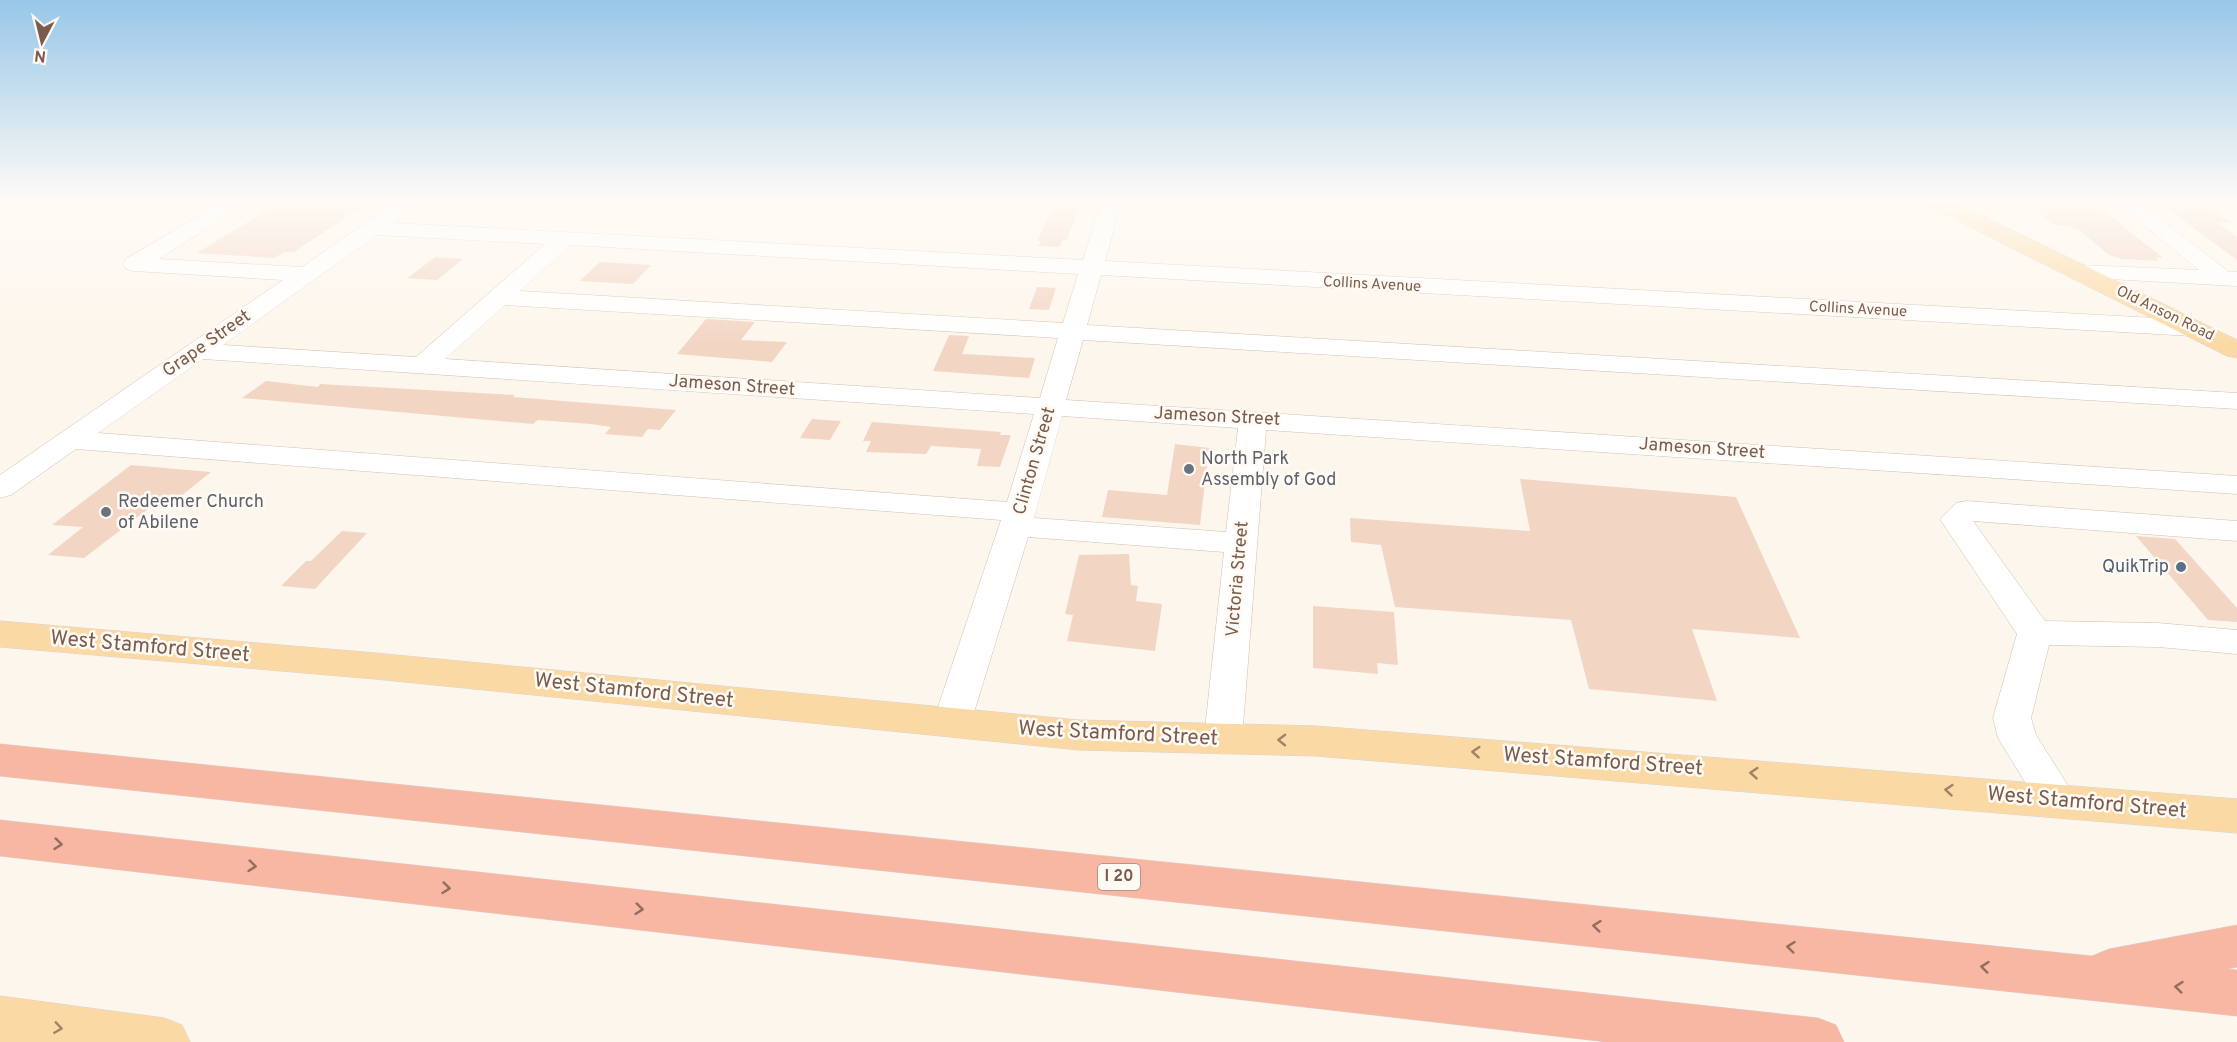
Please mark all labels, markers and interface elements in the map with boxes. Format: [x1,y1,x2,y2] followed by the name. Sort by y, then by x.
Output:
[12,12,72,72] north arrow
[33,44,47,66] text: N
[1322,273,1422,297] street label: Collins Avenue
[2113,282,2217,346] street label: Old Anson Road
[1808,298,1908,322] street label: Collins Avenue
[158,305,256,383] street label: Grape Street
[668,370,796,402] street label: Jameson Street
[1153,402,1281,432] street label: Jameson Street
[1009,404,1061,518] street label: Clinton Street
[1638,433,1766,465] street label: Jameson Street
[1201,448,1336,492] place label: North Park Assembly of God
[1182,462,1196,476] marker: North Park Assembly of God
[118,491,264,535] place label: Redeemer Church of Abilene
[99,505,113,519] marker: Redeemer Church of Abilene
[1221,520,1255,638] street label: Victoria Street
[2102,556,2169,579] place label: QuikTrip
[2174,560,2188,574] marker: QuikTrip
[49,625,251,669] street label: West Stamford Street
[533,667,735,715] street label: West Stamford Street
[1017,715,1219,753] street label: West Stamford Street
[1277,734,1286,747] one-way arrow
[1502,742,1704,782] street label: West Stamford Street
[1472,746,1481,759] one-way arrow
[1750,767,1759,780] one-way arrow
[1986,781,2188,825] street label: West Stamford Street
[1944,784,1953,797] one-way arrow
[54,837,63,850] one-way arrow
[247,859,256,872] one-way arrow
[1098,864,1140,890] road number: I 20
[441,881,450,893] one-way arrow
[635,903,644,915] one-way arrow
[1592,921,1602,933] one-way arrow
[1786,941,1795,954] one-way arrow
[1980,961,1989,974] one-way arrow
[2174,981,2183,994] one-way arrow
[53,1021,63,1033] one-way arrow

